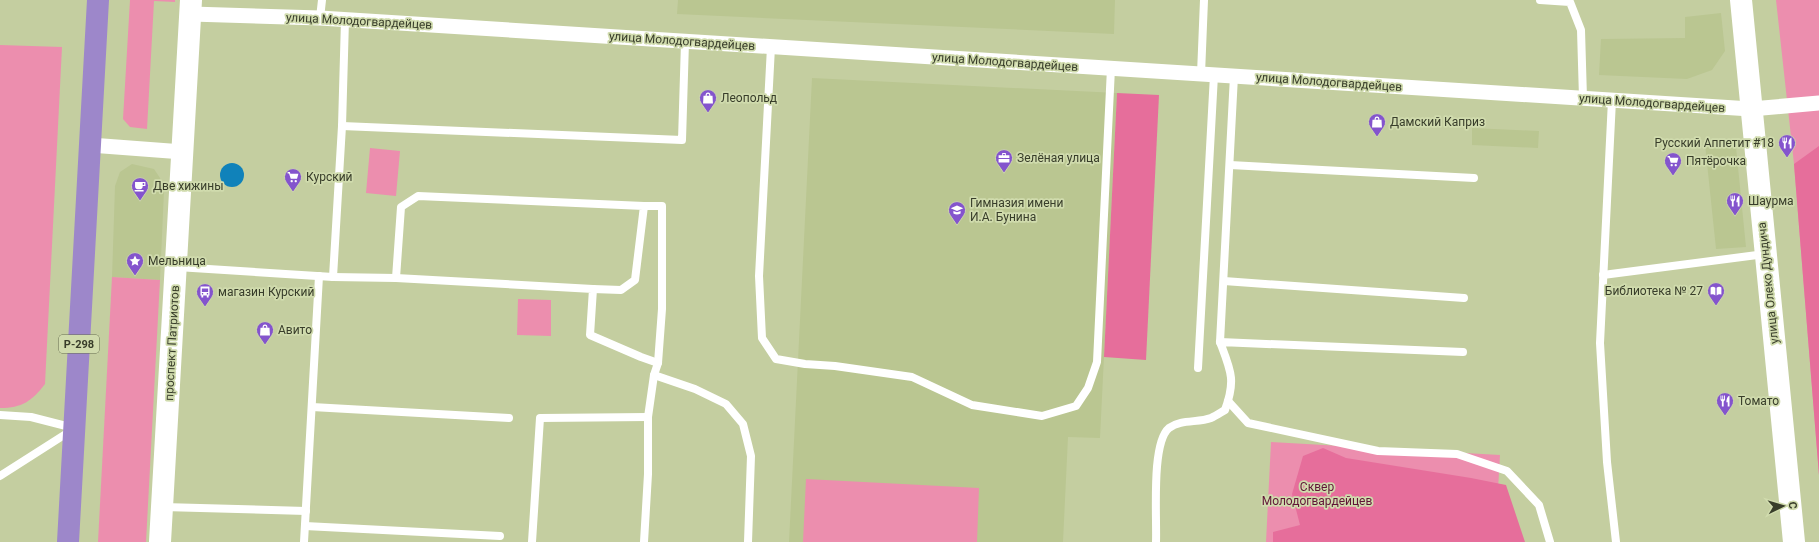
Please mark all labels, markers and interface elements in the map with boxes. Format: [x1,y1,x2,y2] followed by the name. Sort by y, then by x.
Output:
[285,10,433,32] street label: улица Молодогвардейцев
[608,29,756,53] street label: улица Молодогвардейцев
[931,50,1079,74] street label: улица Молодогвардейцев
[1255,70,1403,94] street label: улица Молодогвардейцев
[698,88,718,113] shop icon: Леопольд
[721,91,777,105] place label: Леопольд
[1578,91,1726,115] street label: улица Молодогвардейцев
[1367,112,1387,137] shop icon: Дамский Каприз
[1390,115,1485,129] place label: Дамский Каприз
[1777,133,1797,158] restaurant icon: Русский Аппетит #18
[1655,136,1774,150] place label: Русский Аппетит #18
[994,148,1014,173] office icon: Зелёная улица
[1017,151,1100,165] place label: Зелёная улица
[1663,151,1683,176] supermarket icon: Пятёрочка
[1686,154,1746,168] place label: Пятёрочка
[283,167,303,192] supermarket icon: Курский
[306,170,353,184] place label: Курский
[130,176,150,201] cafe icon: Две хижины
[153,179,223,193] place label: Две хижины
[1725,191,1745,216] restaurant icon: Шаурма
[1748,194,1794,208] place label: Шаурма
[970,196,1063,224] place label: Гимназия имени И.А. Бунина
[947,200,967,225] school or university icon: Гимназия имени И.А. Бунина
[1755,221,1781,345] street label: улица Олеко Дундича
[125,251,145,276] place icon: Мельница
[148,254,206,268] place label: Мельница
[1706,281,1726,306] library icon: Библиотека № 27
[195,282,215,307] bus stop icon: магазин Курский
[1605,284,1703,298] place label: Библиотека № 27
[162,285,182,401] street label: проспект Патриотов
[218,285,314,299] place label: магазин Курский
[255,320,275,345] shop icon: Авито
[278,323,312,337] place label: Авито
[59,335,99,353] road number: Р-298
[1715,391,1735,416] restaurant icon: Томато
[1738,394,1779,408] place label: Томато
[1262,480,1372,508] park label: Сквер Молодогвардейцев
[1763,486,1803,526] north arrow
[1786,501,1799,509] text: С

